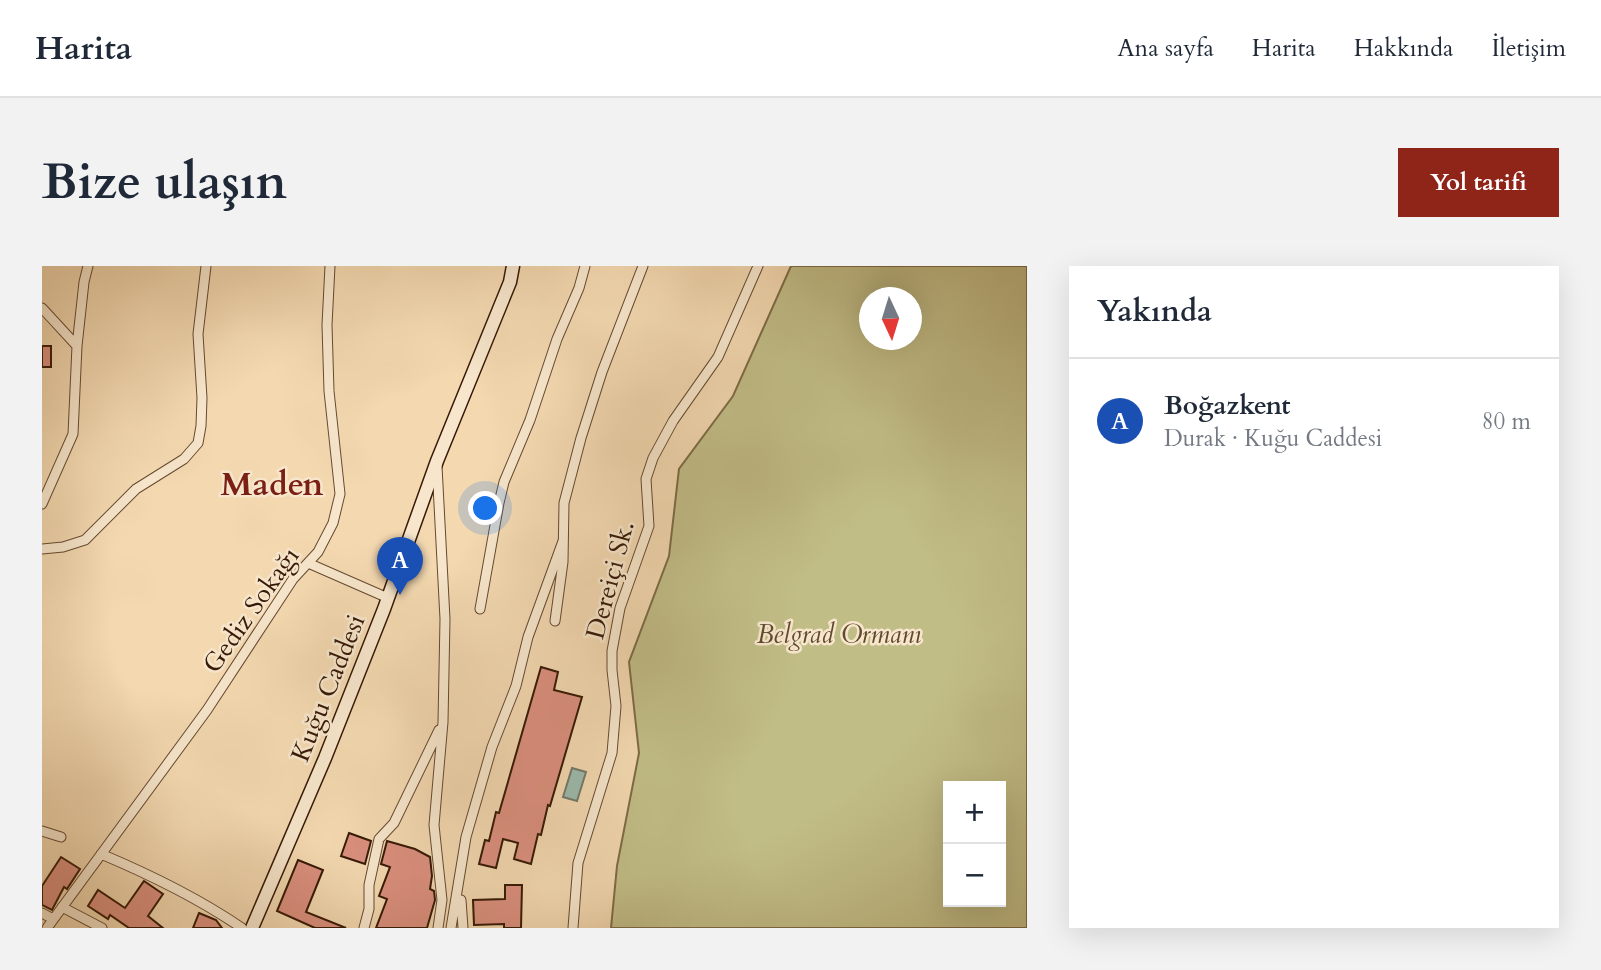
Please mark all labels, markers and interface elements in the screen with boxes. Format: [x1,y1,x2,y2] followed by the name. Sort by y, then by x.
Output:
[35,26,132,71] text: Harita
[1118,32,1214,65] text: Ana sayfa
[1252,32,1316,65] text: Harita
[1354,32,1453,65] text: Hakkında
[1491,32,1566,65] text: İletişim
[1398,148,1559,217] button: Yol tarifi
[42,149,287,216] text: Bize ulaşın
[859,287,922,350] north arrow
[1097,291,1212,332] text: Yakında
[1164,388,1291,423] text: Boğazkent
[1111,406,1129,437] text: A
[1482,406,1531,437] text: 80 m
[1164,423,1382,454] text: Durak · Kuğu Caddesi
[220,462,324,507] district label: Maden
[468,491,502,525] your location
[577,517,643,643] street label: Dereiçi Sk.
[377,537,423,595] pin: A
[195,540,307,680] street label: Gediz Sokağı
[283,609,373,767] street label: Kuğu Caddesi
[757,617,921,652] park label: Belgrad Ormanı
[943,781,1006,907] map controls
[943,781,1006,844] button: +
[943,844,1006,907] button: −

